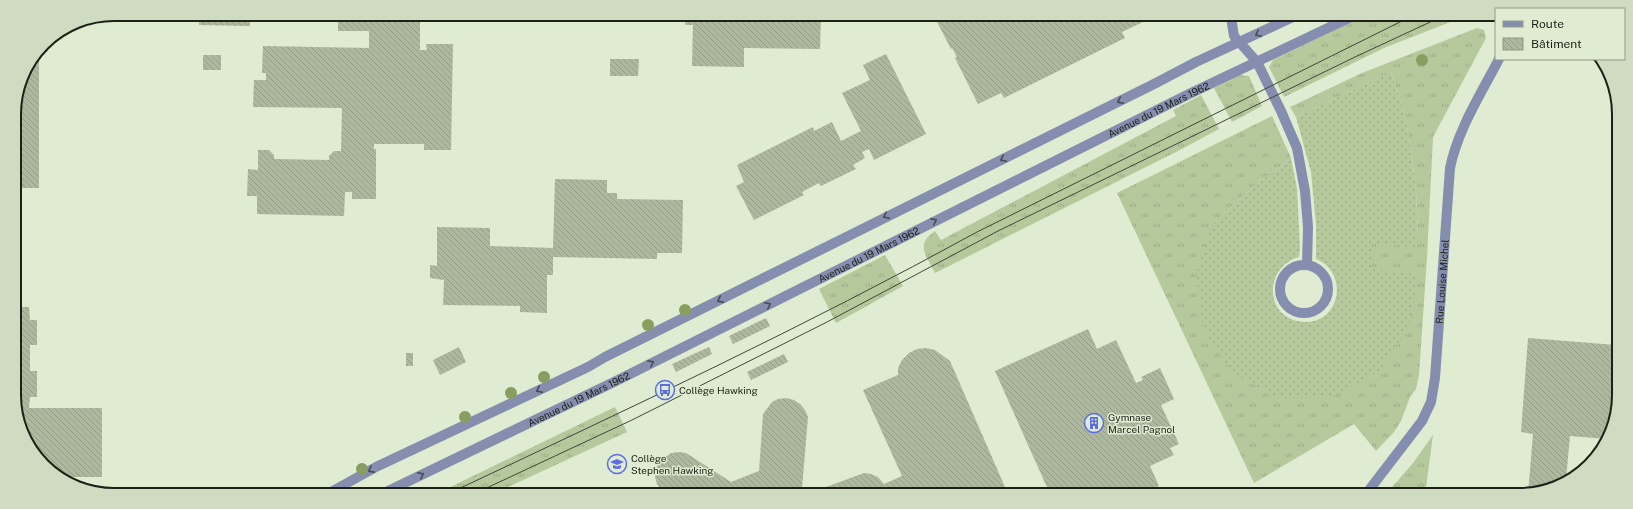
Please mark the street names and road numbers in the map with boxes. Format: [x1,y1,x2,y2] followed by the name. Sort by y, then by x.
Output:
[1106,79,1211,140] street label: Avenue du 19 Mars 1962
[816,224,921,285] street label: Avenue du 19 Mars 1962
[1433,239,1451,324] street label: Rue Louise Michel
[526,369,632,429] street label: Avenue du 19 Mars 1962

